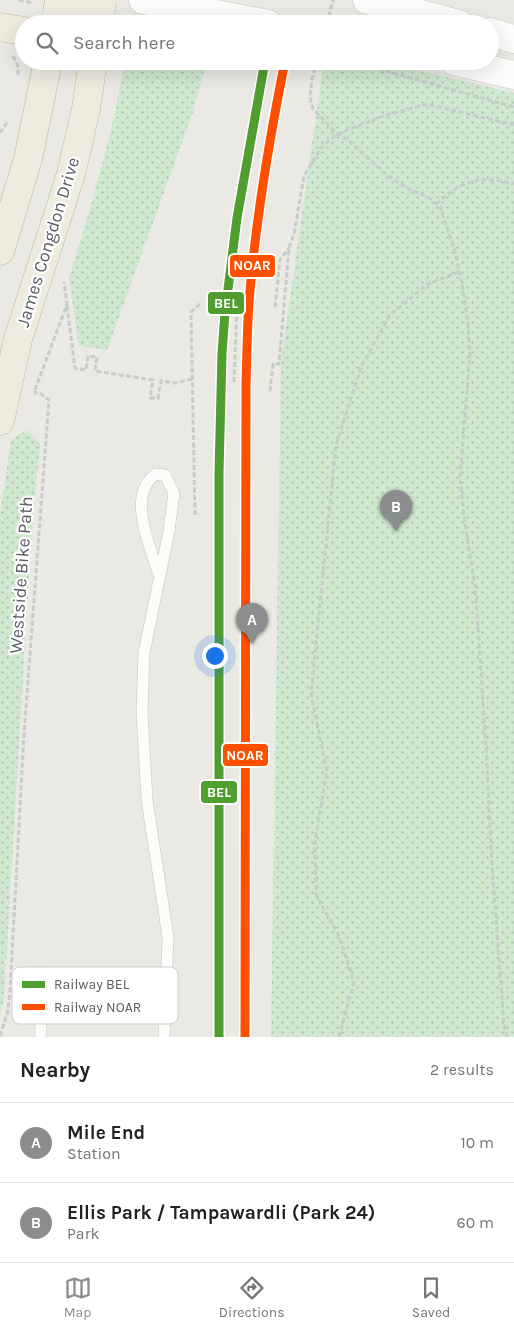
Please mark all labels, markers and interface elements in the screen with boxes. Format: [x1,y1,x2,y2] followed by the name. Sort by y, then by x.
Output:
[15,15,499,70] search box
[33,29,61,57] icon: search
[73,32,175,54] text: Search here
[12,154,84,330] street label: James Congdon Drive
[229,254,276,278] line badge: NOAR
[233,257,271,274] text: NOAR
[207,291,245,315] line badge: BEL
[214,295,238,312] text: BEL
[380,490,412,531] pin: B
[5,496,37,654] street label: Westside Bike Path
[236,603,268,644] pin: A
[202,643,228,669] your location
[222,743,269,767] line badge: NOAR
[226,747,264,764] text: NOAR
[200,780,238,804] line badge: BEL
[207,784,231,801] text: BEL
[12,967,178,1024] legend
[54,976,130,993] text: Railway BEL
[54,999,141,1016] text: Railway NOAR
[20,1058,90,1082] text: Nearby
[430,1060,494,1079] text: 2 results
[67,1122,145,1144] text: Mile End
[31,1133,41,1152] text: A
[460,1133,494,1152] text: 10 m
[67,1144,121,1163] text: Station
[67,1202,375,1224] text: Ellis Park / Tampawardli (Park 24)
[31,1213,41,1232] text: B
[457,1213,494,1232] text: 60 m
[67,1224,99,1243] text: Park
[64,1274,92,1321] tab: Map
[219,1274,285,1321] tab: Directions
[412,1274,450,1321] tab: Saved

